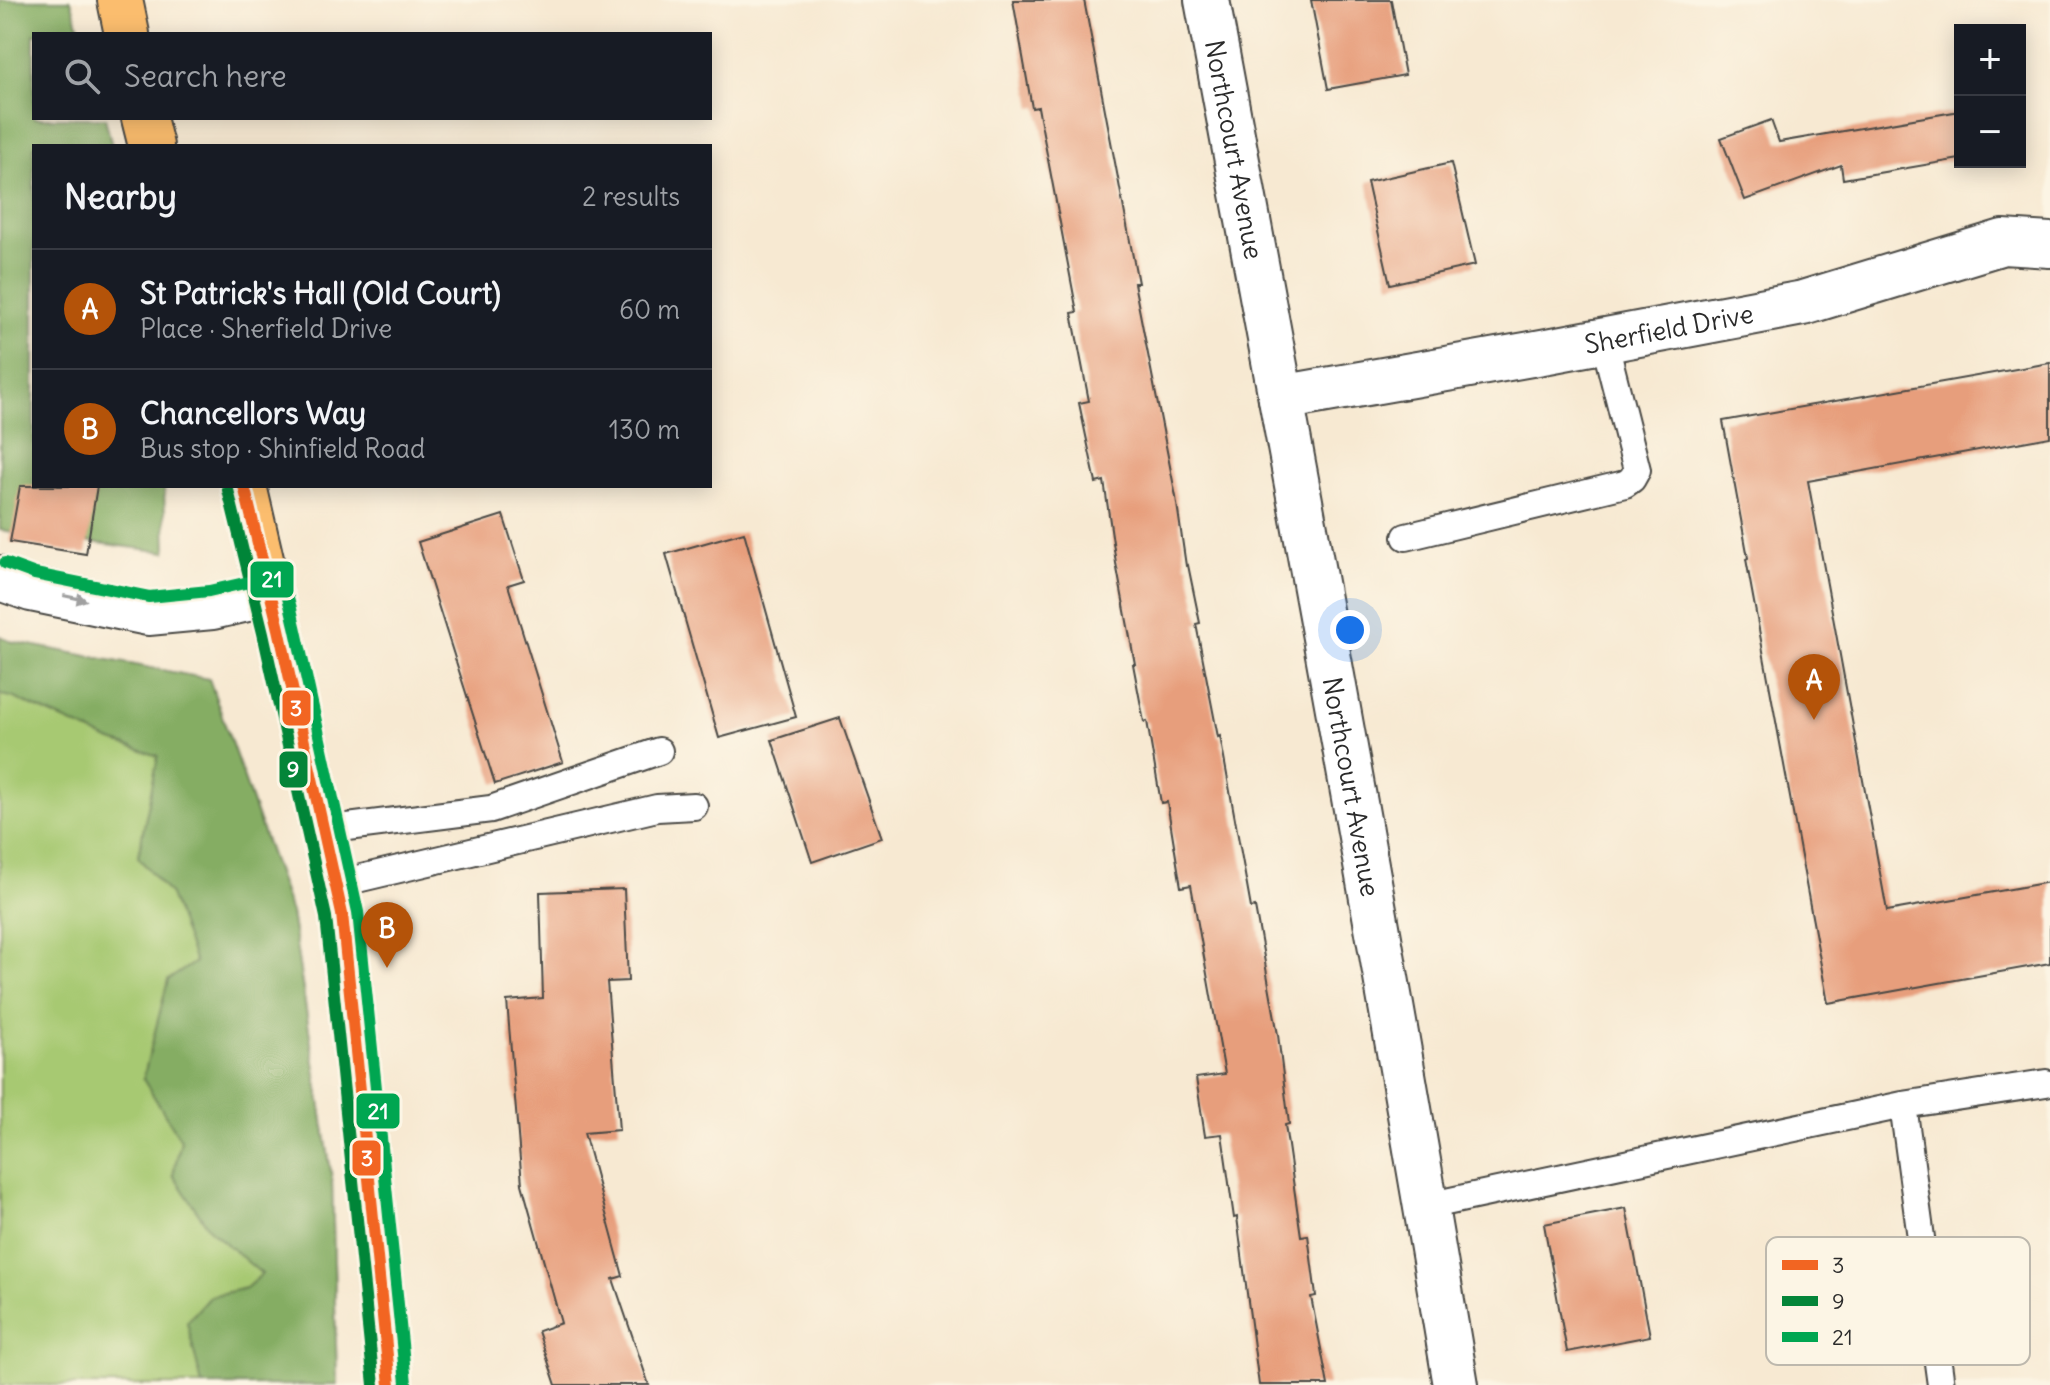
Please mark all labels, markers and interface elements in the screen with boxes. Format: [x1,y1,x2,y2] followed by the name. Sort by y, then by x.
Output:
[1954,24,2026,168] map controls
[1954,24,2026,96] button: +
[32,32,712,120] search box
[1198,37,1271,262] street label: Northcourt Avenue
[60,54,104,98] icon: search
[124,57,287,95] text: Search here
[1954,96,2026,168] button: −
[64,175,177,218] text: Nearby
[582,180,680,213] text: 2 results
[140,274,501,312] text: St Patrick's Hall (Old Court)
[82,293,98,326] text: A
[619,293,680,326] text: 60 m
[1582,296,1756,360] street label: Sherfield Drive
[140,312,392,345] text: Place · Sherfield Drive
[140,394,366,432] text: Chancellors Way
[81,413,99,446] text: B
[609,413,680,446] text: 130 m
[140,432,425,465] text: Bus stop · Shinfield Road
[249,560,295,599] line badge: 21
[262,565,282,593] text: 21
[63,592,88,605] one-way arrow
[1330,610,1370,650] your location
[1788,654,1840,720] pin: A
[1316,674,1388,899] street label: Northcourt Avenue
[281,689,312,727] line badge: 3
[290,694,302,722] text: 3
[278,750,309,789] line badge: 9
[287,755,299,783] text: 9
[361,902,413,968] pin: B
[355,1092,401,1130] line badge: 21
[368,1097,388,1125] text: 21
[351,1139,382,1177] line badge: 3
[361,1144,373,1172] text: 3
[1766,1237,2030,1365] legend
[1832,1251,1845,1279] text: 3
[1832,1287,1845,1315] text: 9
[1832,1323,1853,1351] text: 21

